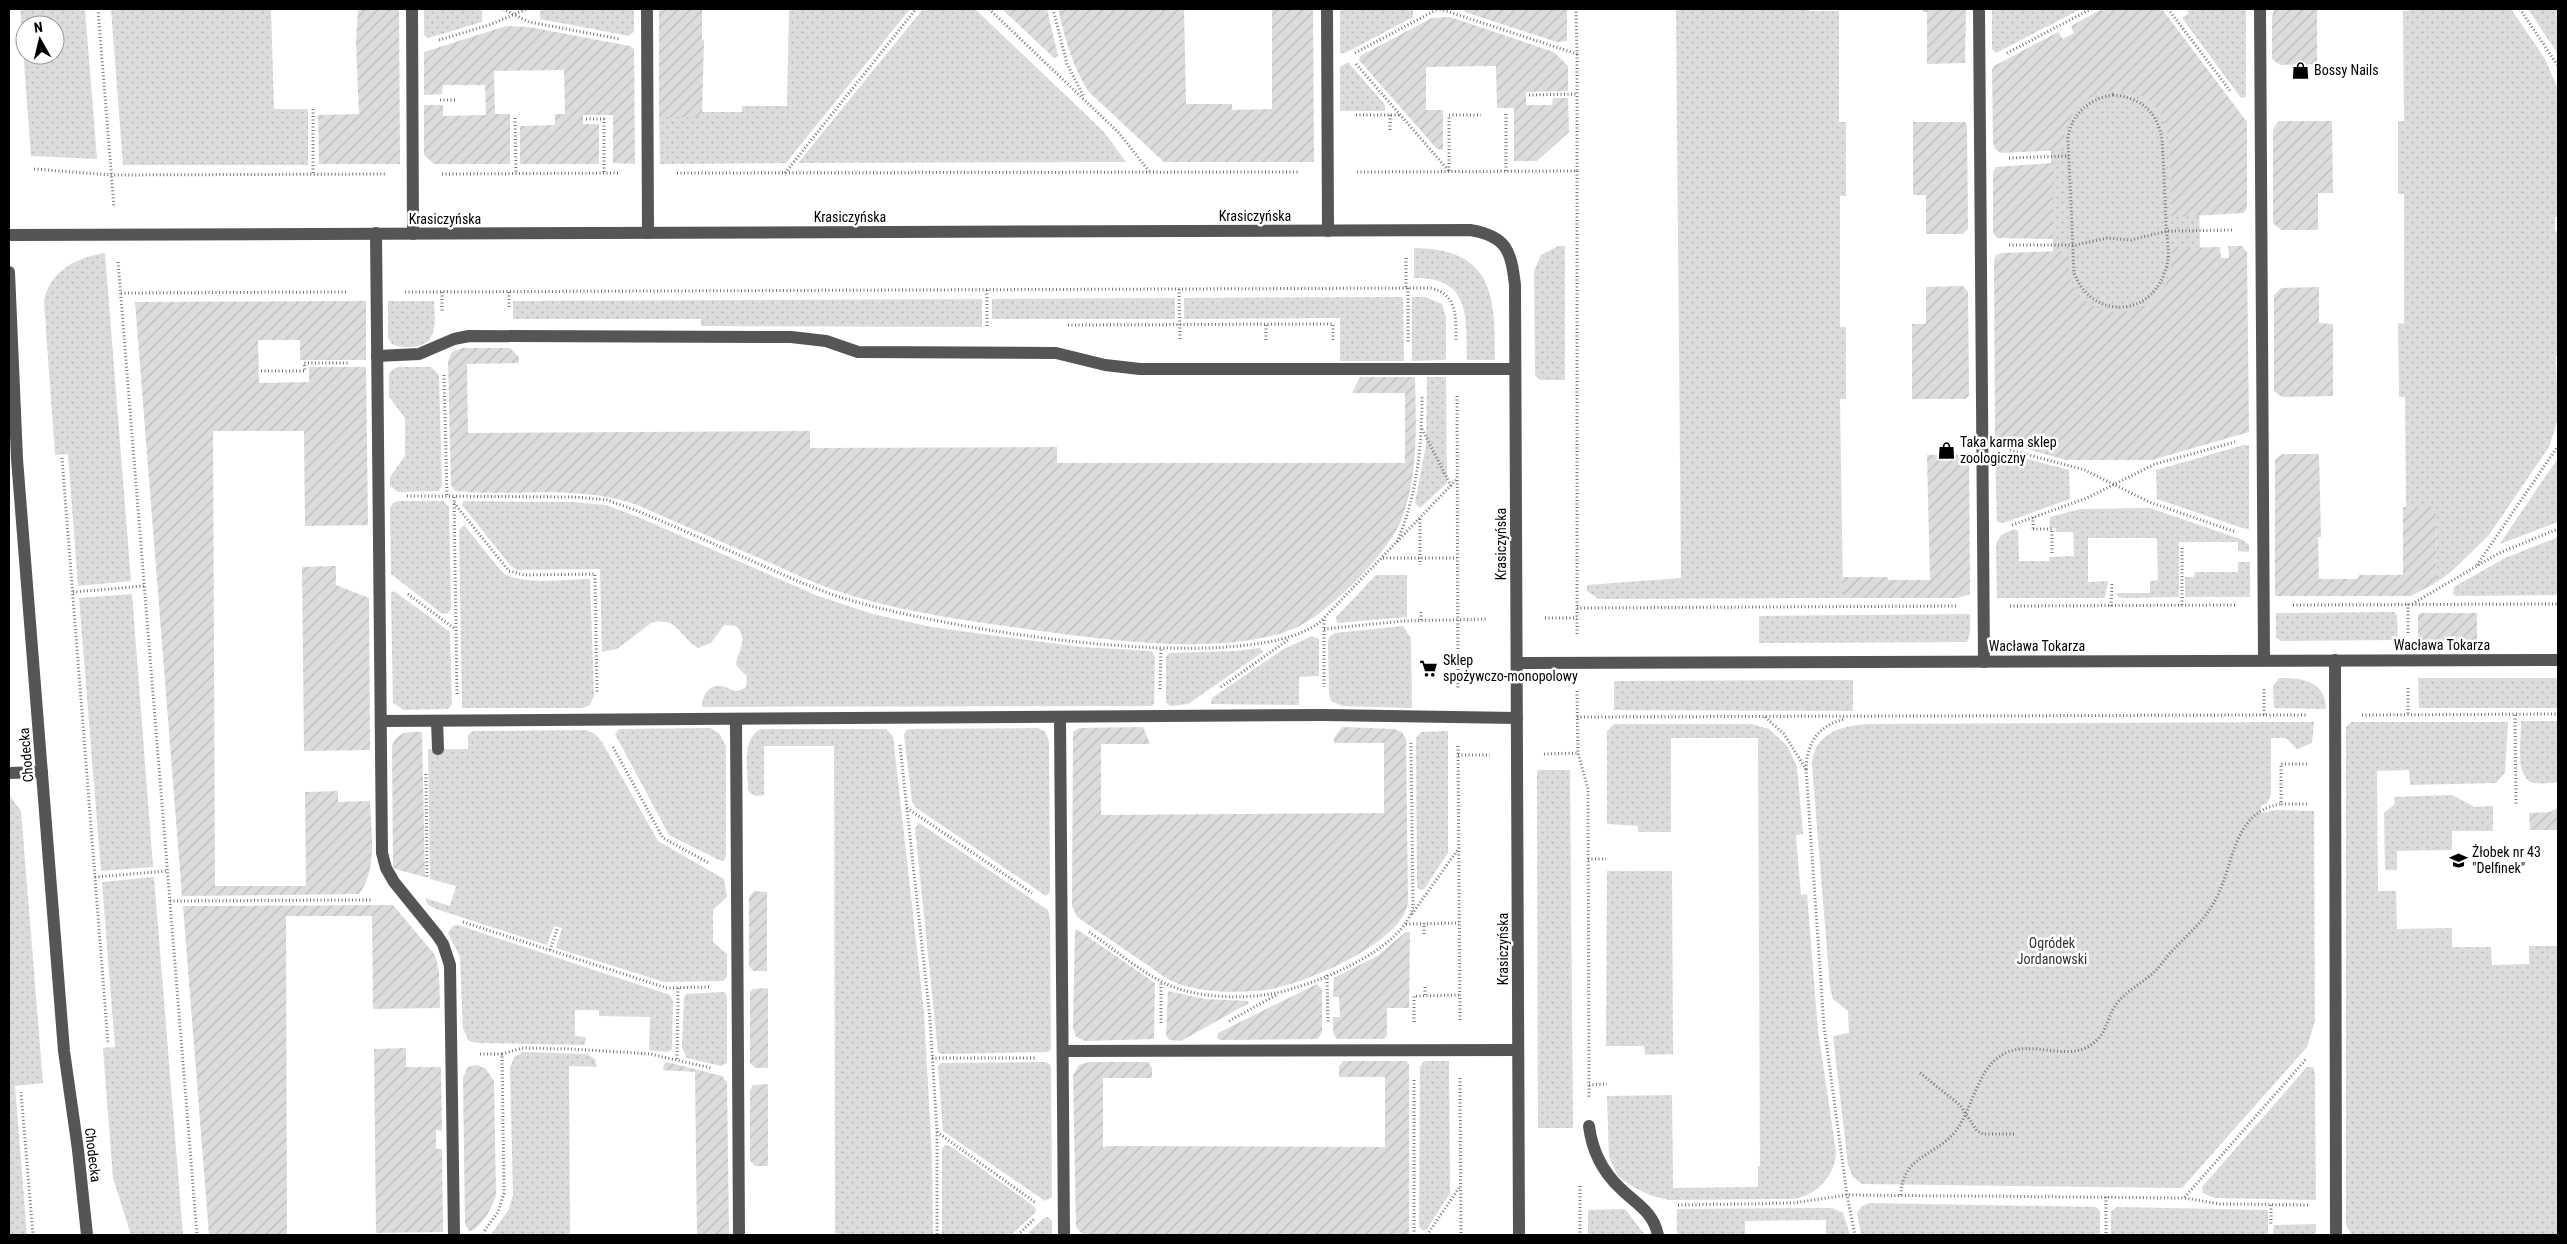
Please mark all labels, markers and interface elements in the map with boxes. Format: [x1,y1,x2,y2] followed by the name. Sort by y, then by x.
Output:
[15,15,65,65] north arrow
[33,19,44,36] text: N
[2290,60,2310,80] shop icon: Bossy Nails
[2314,62,2379,78] place label: Bossy Nails
[1219,208,1291,224] street label: Krasiczyńska
[814,209,886,225] street label: Krasiczyńska
[409,211,481,227] street label: Krasiczyńska
[1960,434,2057,466] place label: Taka karma sklep zoologiczny
[1936,440,1956,460] shop icon: Taka karma sklep zoologiczny
[1493,508,1509,580] street label: Krasiczyńska
[2394,637,2490,653] street label: Wacława Tokarza
[1989,638,2085,654] street label: Wacława Tokarza
[1443,652,1578,684] place label: Sklep spożywczo-monopolowy
[1419,658,1439,678] supermarket icon: Sklep spożywczo-monopolowy
[16,727,36,783] street label: Chodecka
[2472,844,2541,876] place label: Żłobek nr 43 "Delfinek"
[2448,850,2468,870] school or university icon: Żłobek nr 43 "Delfinek"
[1495,913,1511,985] street label: Krasiczyńska
[2017,935,2087,967] park label: Ogródek Jordanowski
[82,1127,104,1183] street label: Chodecka

